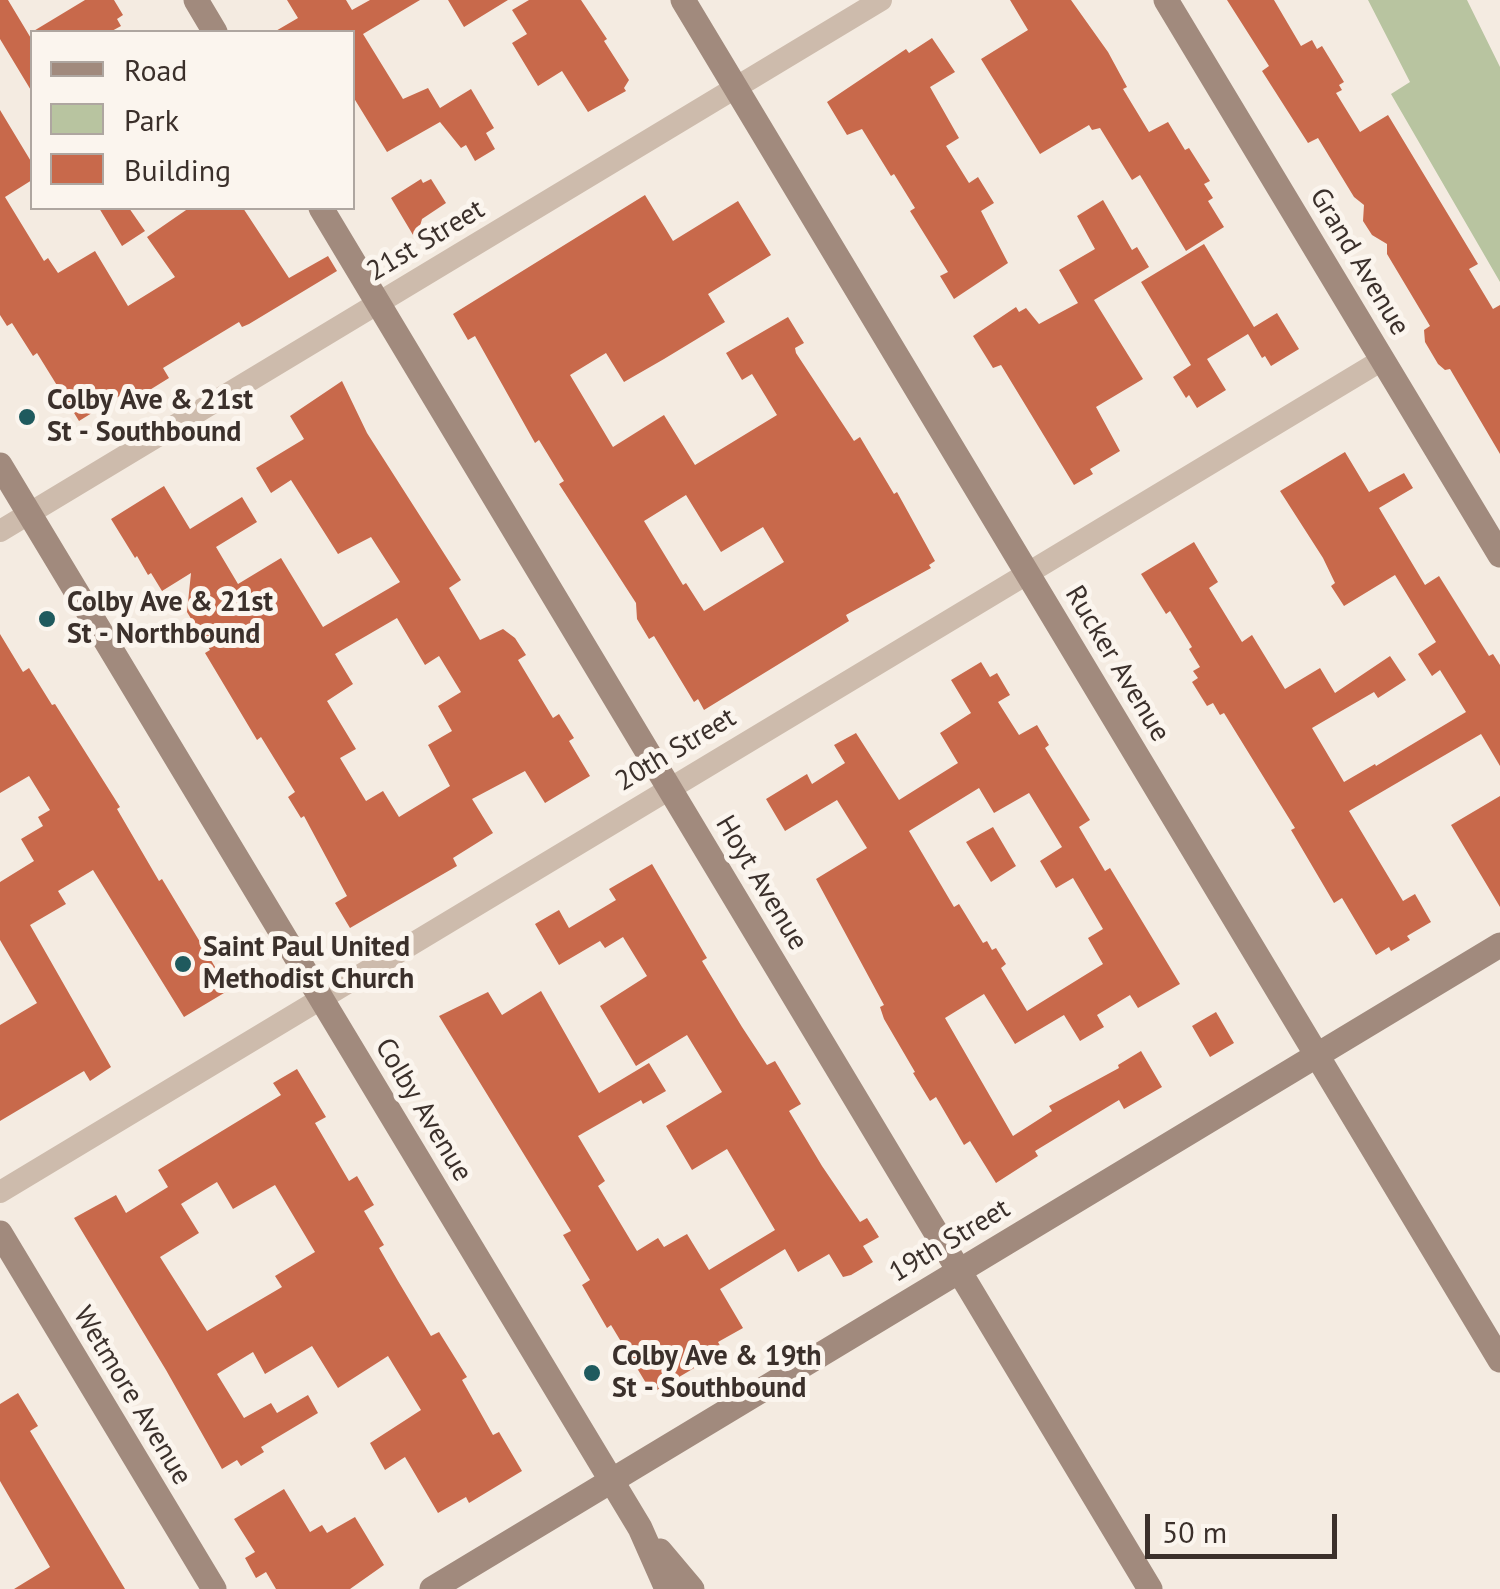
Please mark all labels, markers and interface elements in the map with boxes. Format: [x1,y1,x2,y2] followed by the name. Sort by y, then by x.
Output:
[30,30,355,210] legend
[124,50,188,89] text: Road
[124,100,179,139] text: Park
[124,150,231,189] text: Building
[1302,182,1416,342] street label: Grand Avenue
[361,193,491,289] street label: 21st Street
[47,384,253,450] place label: Colby Ave & 21st St - Southbound
[16,406,38,428] marker: Colby Ave & 21st St - Southbound
[1057,580,1177,748] street label: Rucker Avenue
[67,586,273,652] place label: Colby Ave & 21st St - Northbound
[36,608,58,630] marker: Colby Ave & 21st St - Northbound
[610,701,742,799] street label: 20th Street
[708,810,814,956] street label: Hoyt Avenue
[203,931,414,997] place label: Saint Paul United Methodist Church
[172,953,194,975] marker: Saint Paul United Methodist Church
[367,1032,479,1188] street label: Colby Avenue
[884,1192,1016,1290] street label: 19th Street
[66,1301,198,1491] street label: Wetmore Avenue
[612,1340,822,1406] place label: Colby Ave & 19th St - Southbound
[581,1362,603,1384] marker: Colby Ave & 19th St - Southbound
[1150,1494,1342,1556] scale bar
[1162,1512,1227,1551] text: 50 m

